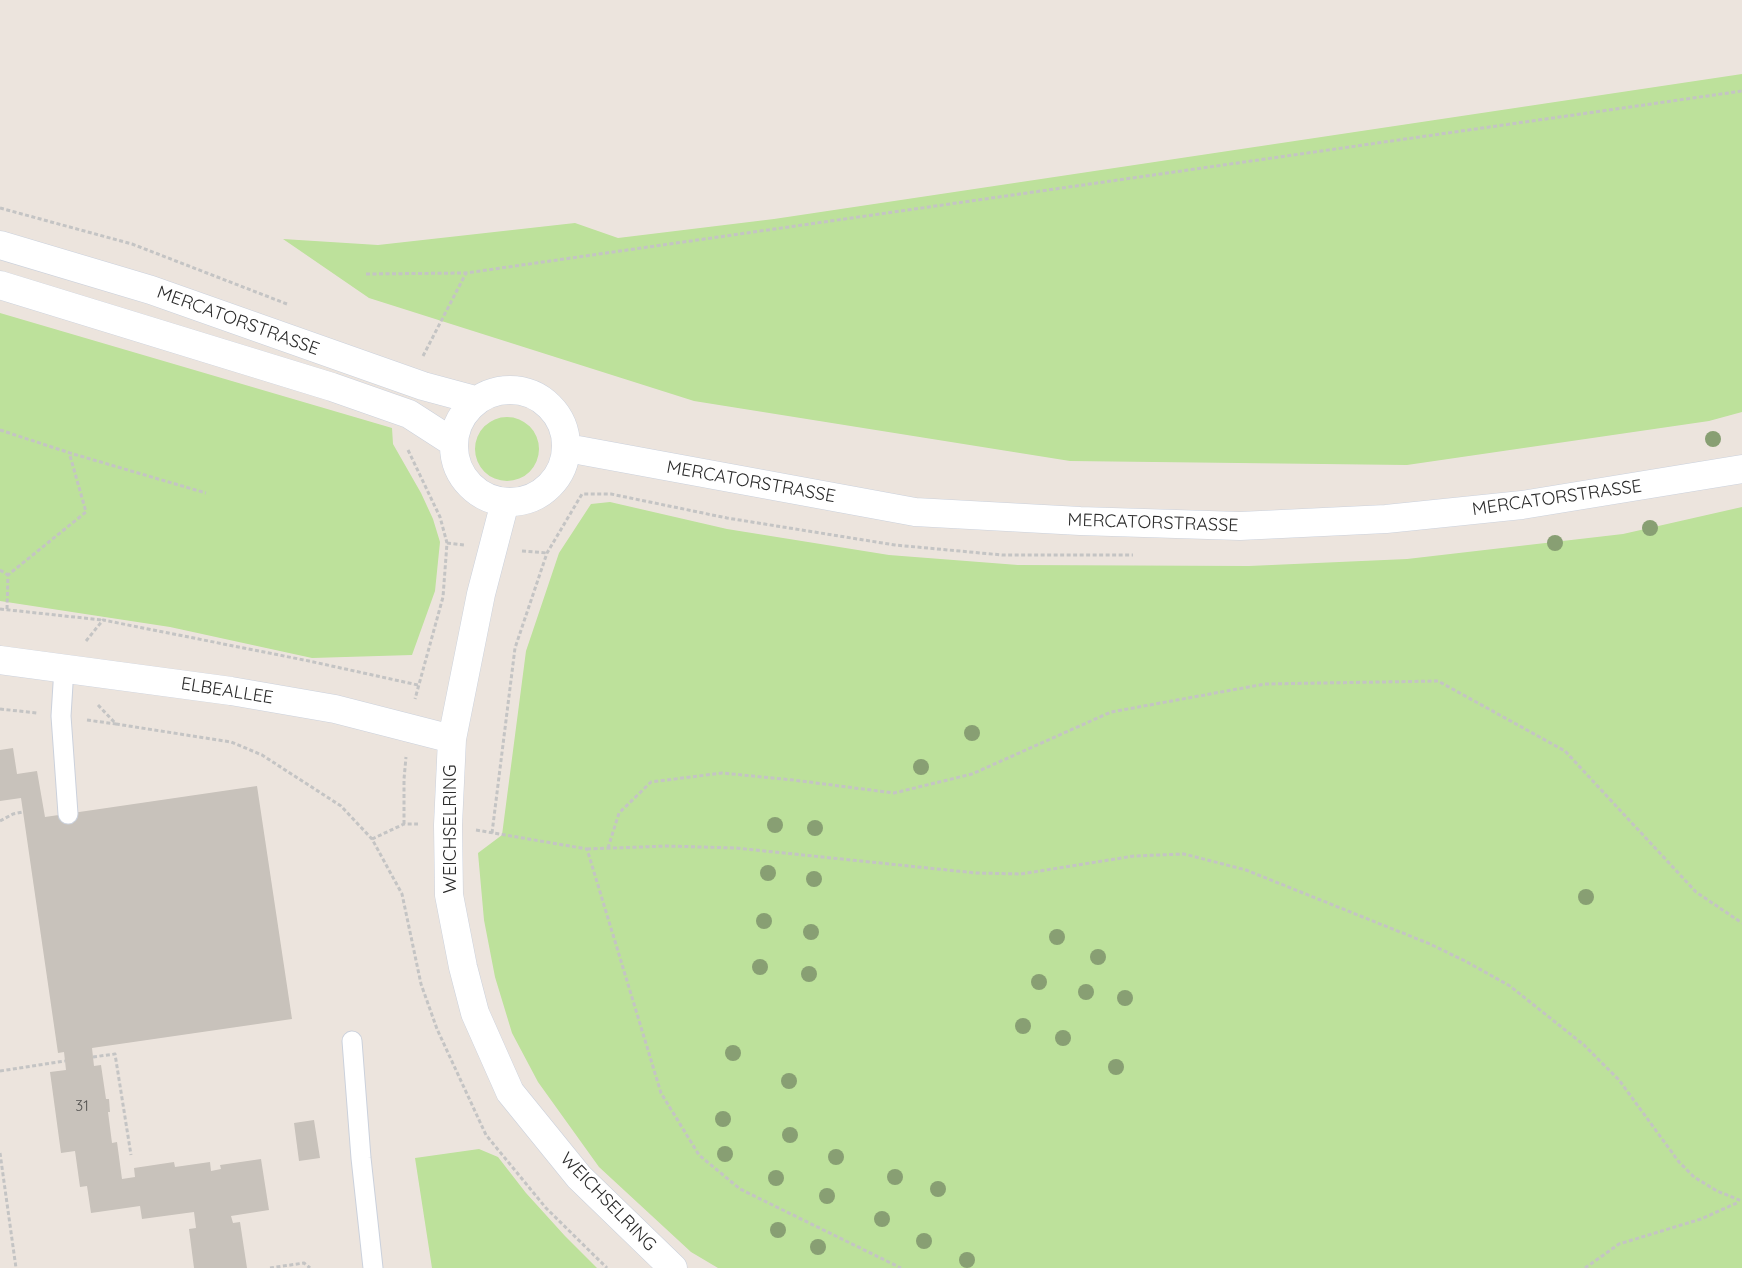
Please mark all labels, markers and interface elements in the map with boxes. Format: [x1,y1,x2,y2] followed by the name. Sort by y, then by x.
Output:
[154,282,322,360] street label: MERCATORSTRASSE
[665,457,837,507] street label: MERCATORSTRASSE
[1471,475,1643,521] street label: MERCATORSTRASSE
[1067,509,1239,537] street label: MERCATORSTRASSE
[179,673,275,709] street label: ELBEALLEE
[440,765,462,893] street label: WEICHSELRING
[75,1097,89,1115] house number: 31
[555,1148,661,1256] street label: WEICHSELRING

